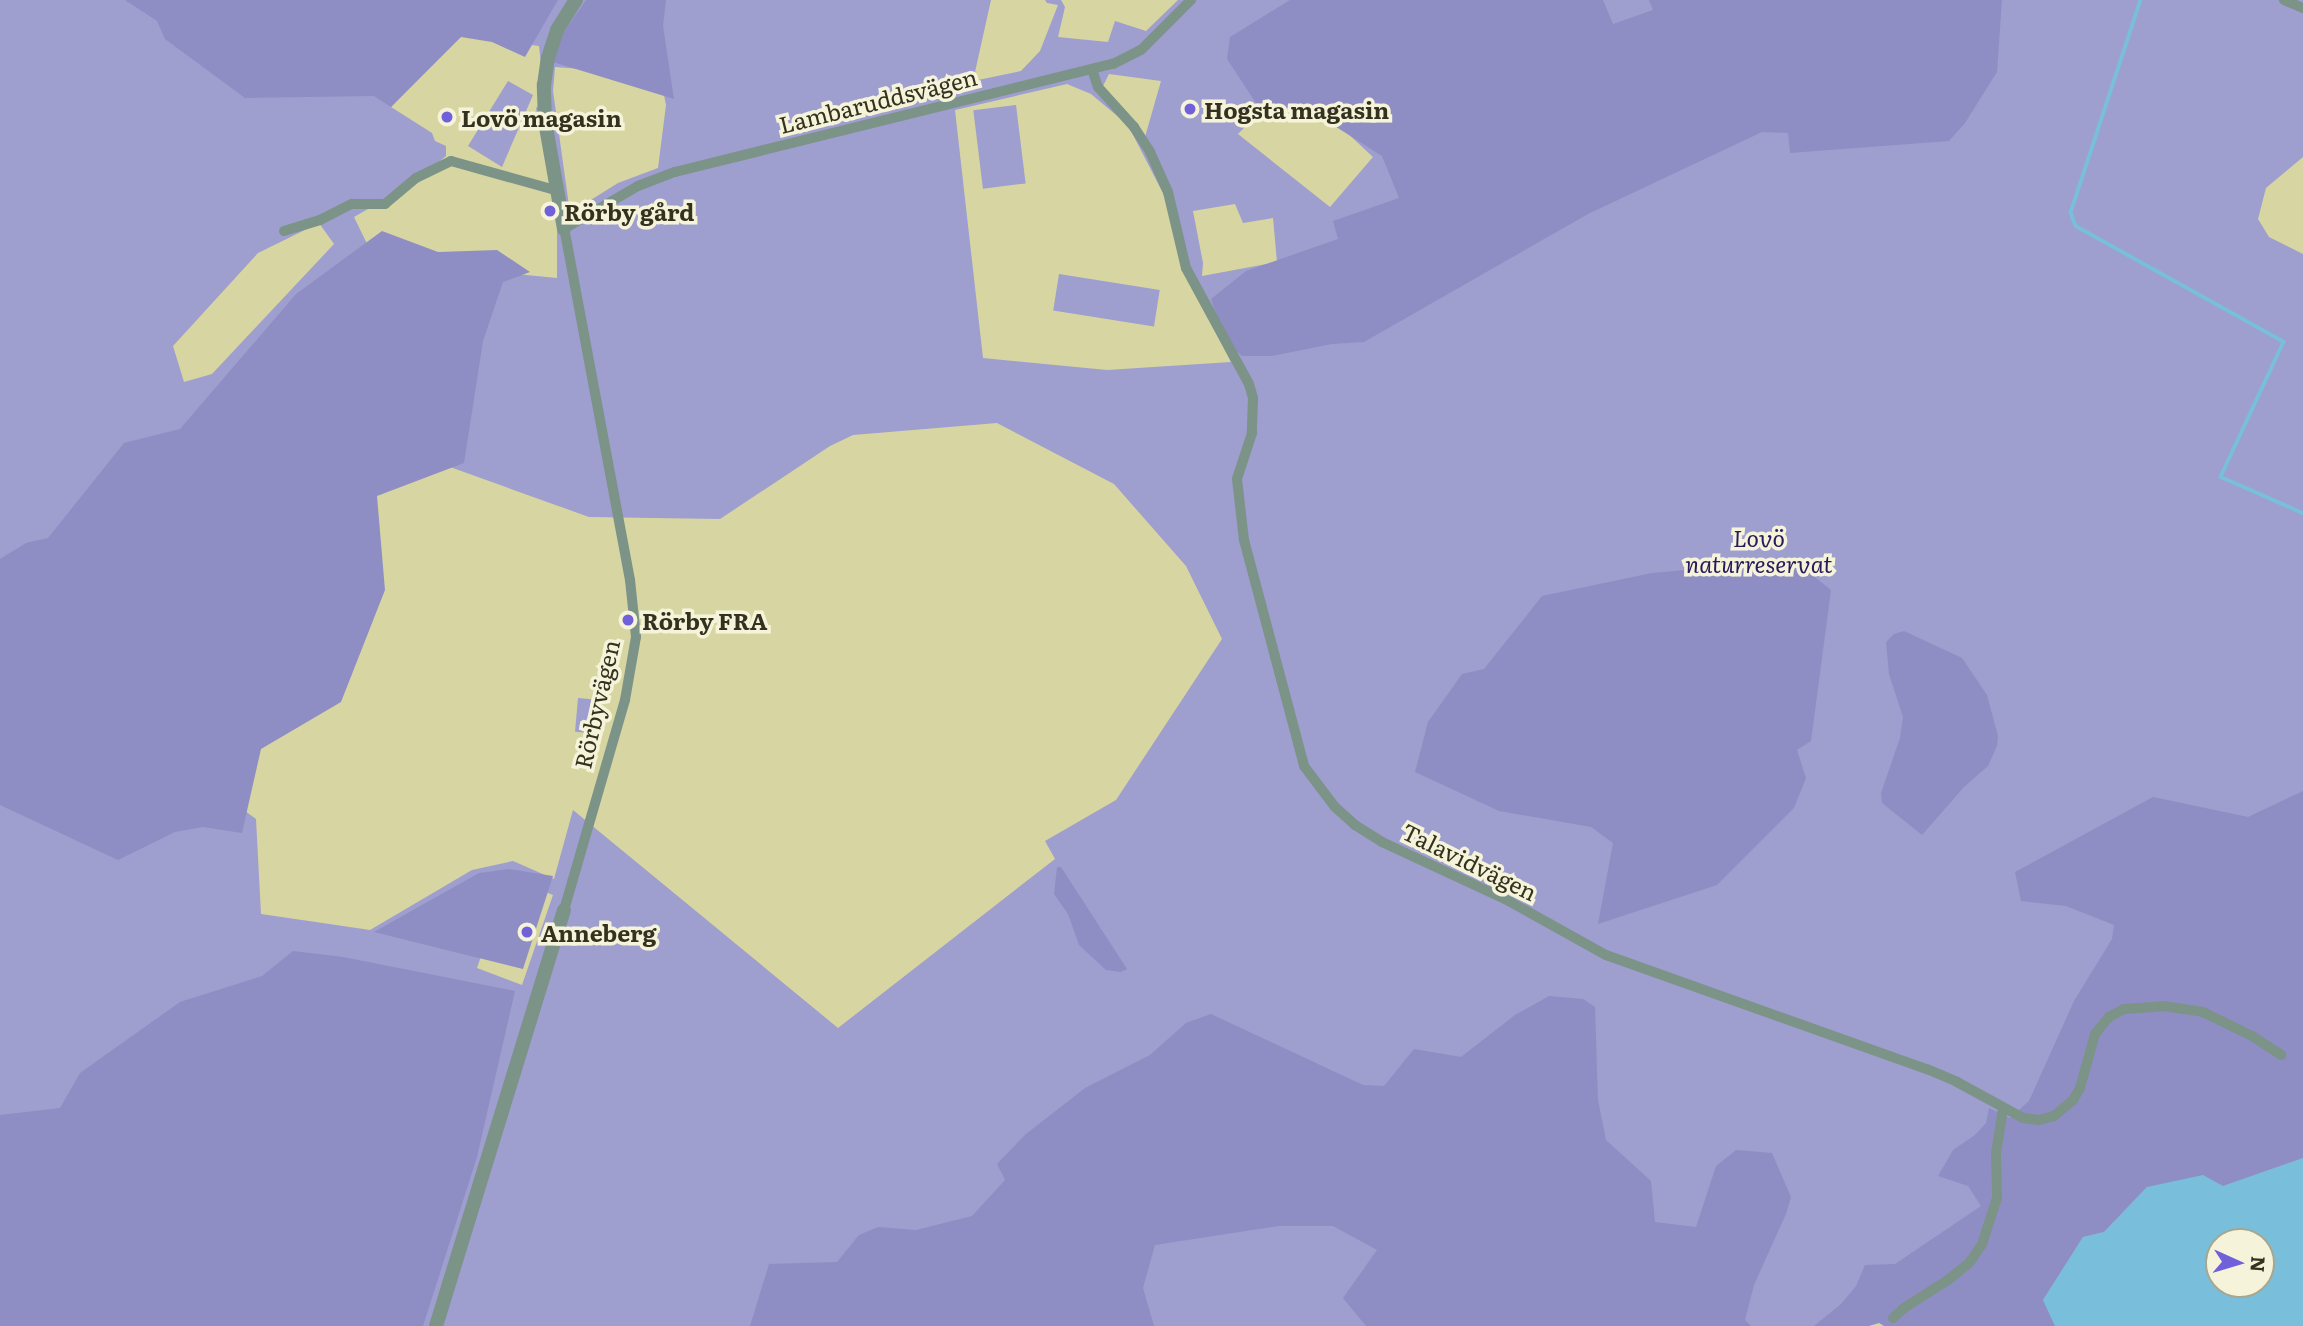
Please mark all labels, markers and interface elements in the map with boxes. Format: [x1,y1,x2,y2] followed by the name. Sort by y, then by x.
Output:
[776,62,980,138] street label: Lambaruddsvägen
[1204,95,1389,123] place label: Hogsta magasin
[1182,101,1198,117] marker: Hogsta magasin
[461,103,622,131] place label: Lovö magasin
[439,109,455,125] marker: Lovö magasin
[564,197,694,225] place label: Rörby gård
[542,203,558,219] marker: Rörby gård
[1685,523,1833,577] park label: Lovö naturreservat
[642,606,767,634] place label: Rörby FRA
[620,612,636,628] marker: Rörby FRA
[568,637,624,771] street label: Rörbyvägen
[1398,816,1542,906] street label: Talavidvägen
[541,918,656,946] place label: Anneberg
[519,924,535,940] marker: Anneberg
[2205,1228,2275,1298] north arrow
[2244,1255,2273,1273] text: N

